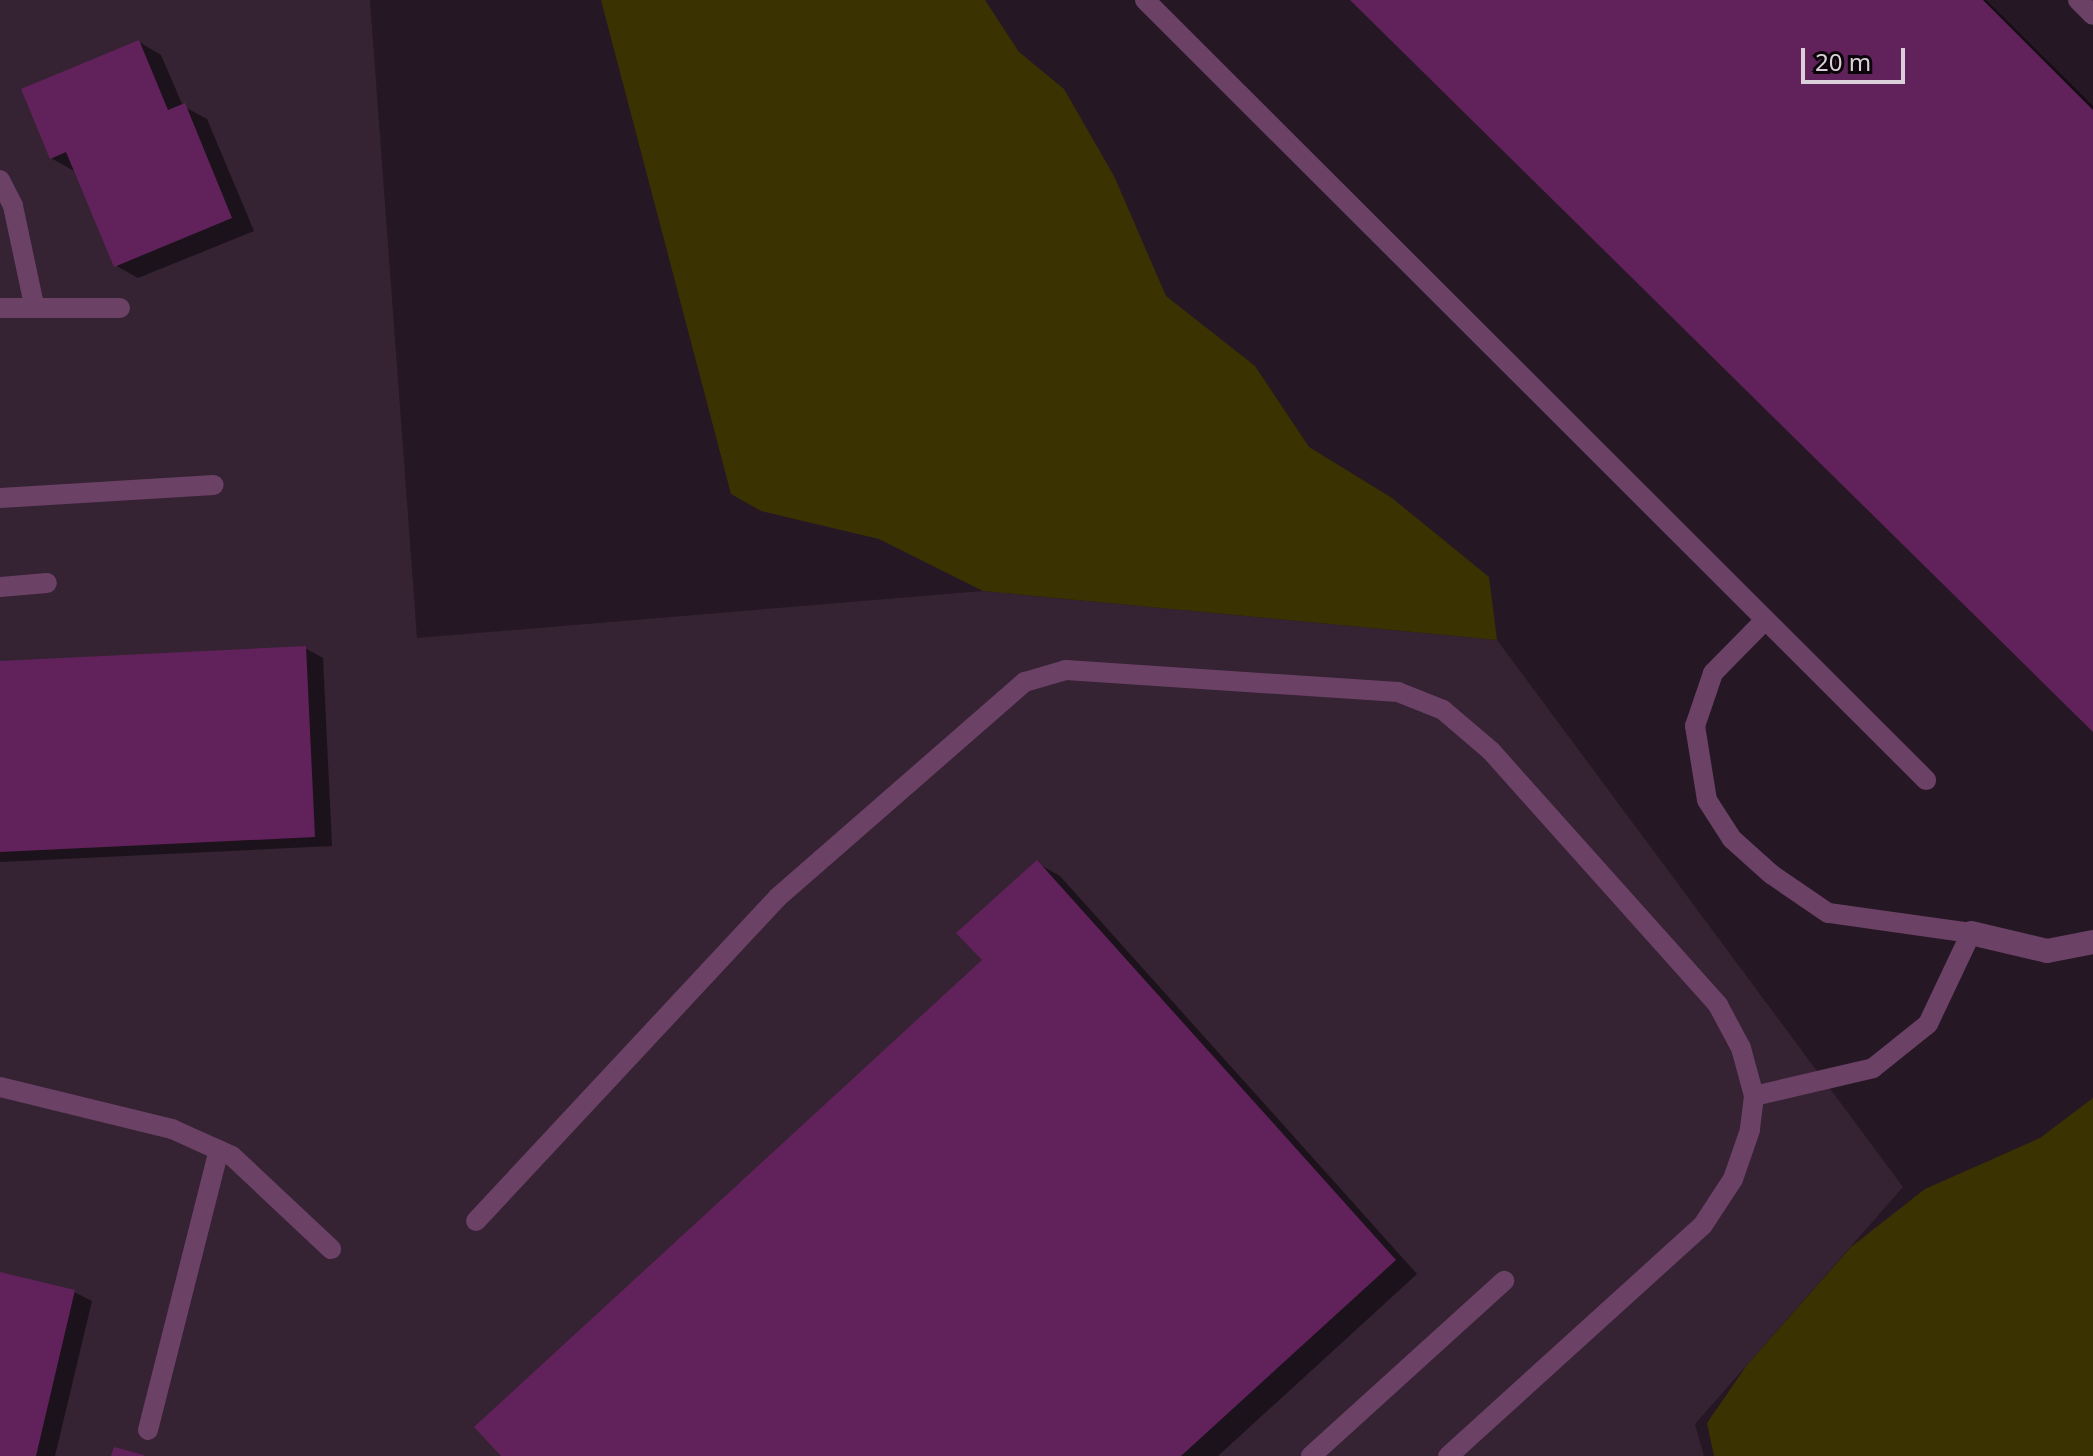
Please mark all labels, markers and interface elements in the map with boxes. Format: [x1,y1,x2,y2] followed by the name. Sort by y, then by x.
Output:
[1805,32,1909,82] scale bar
[1815,45,1871,78] text: 20 m

